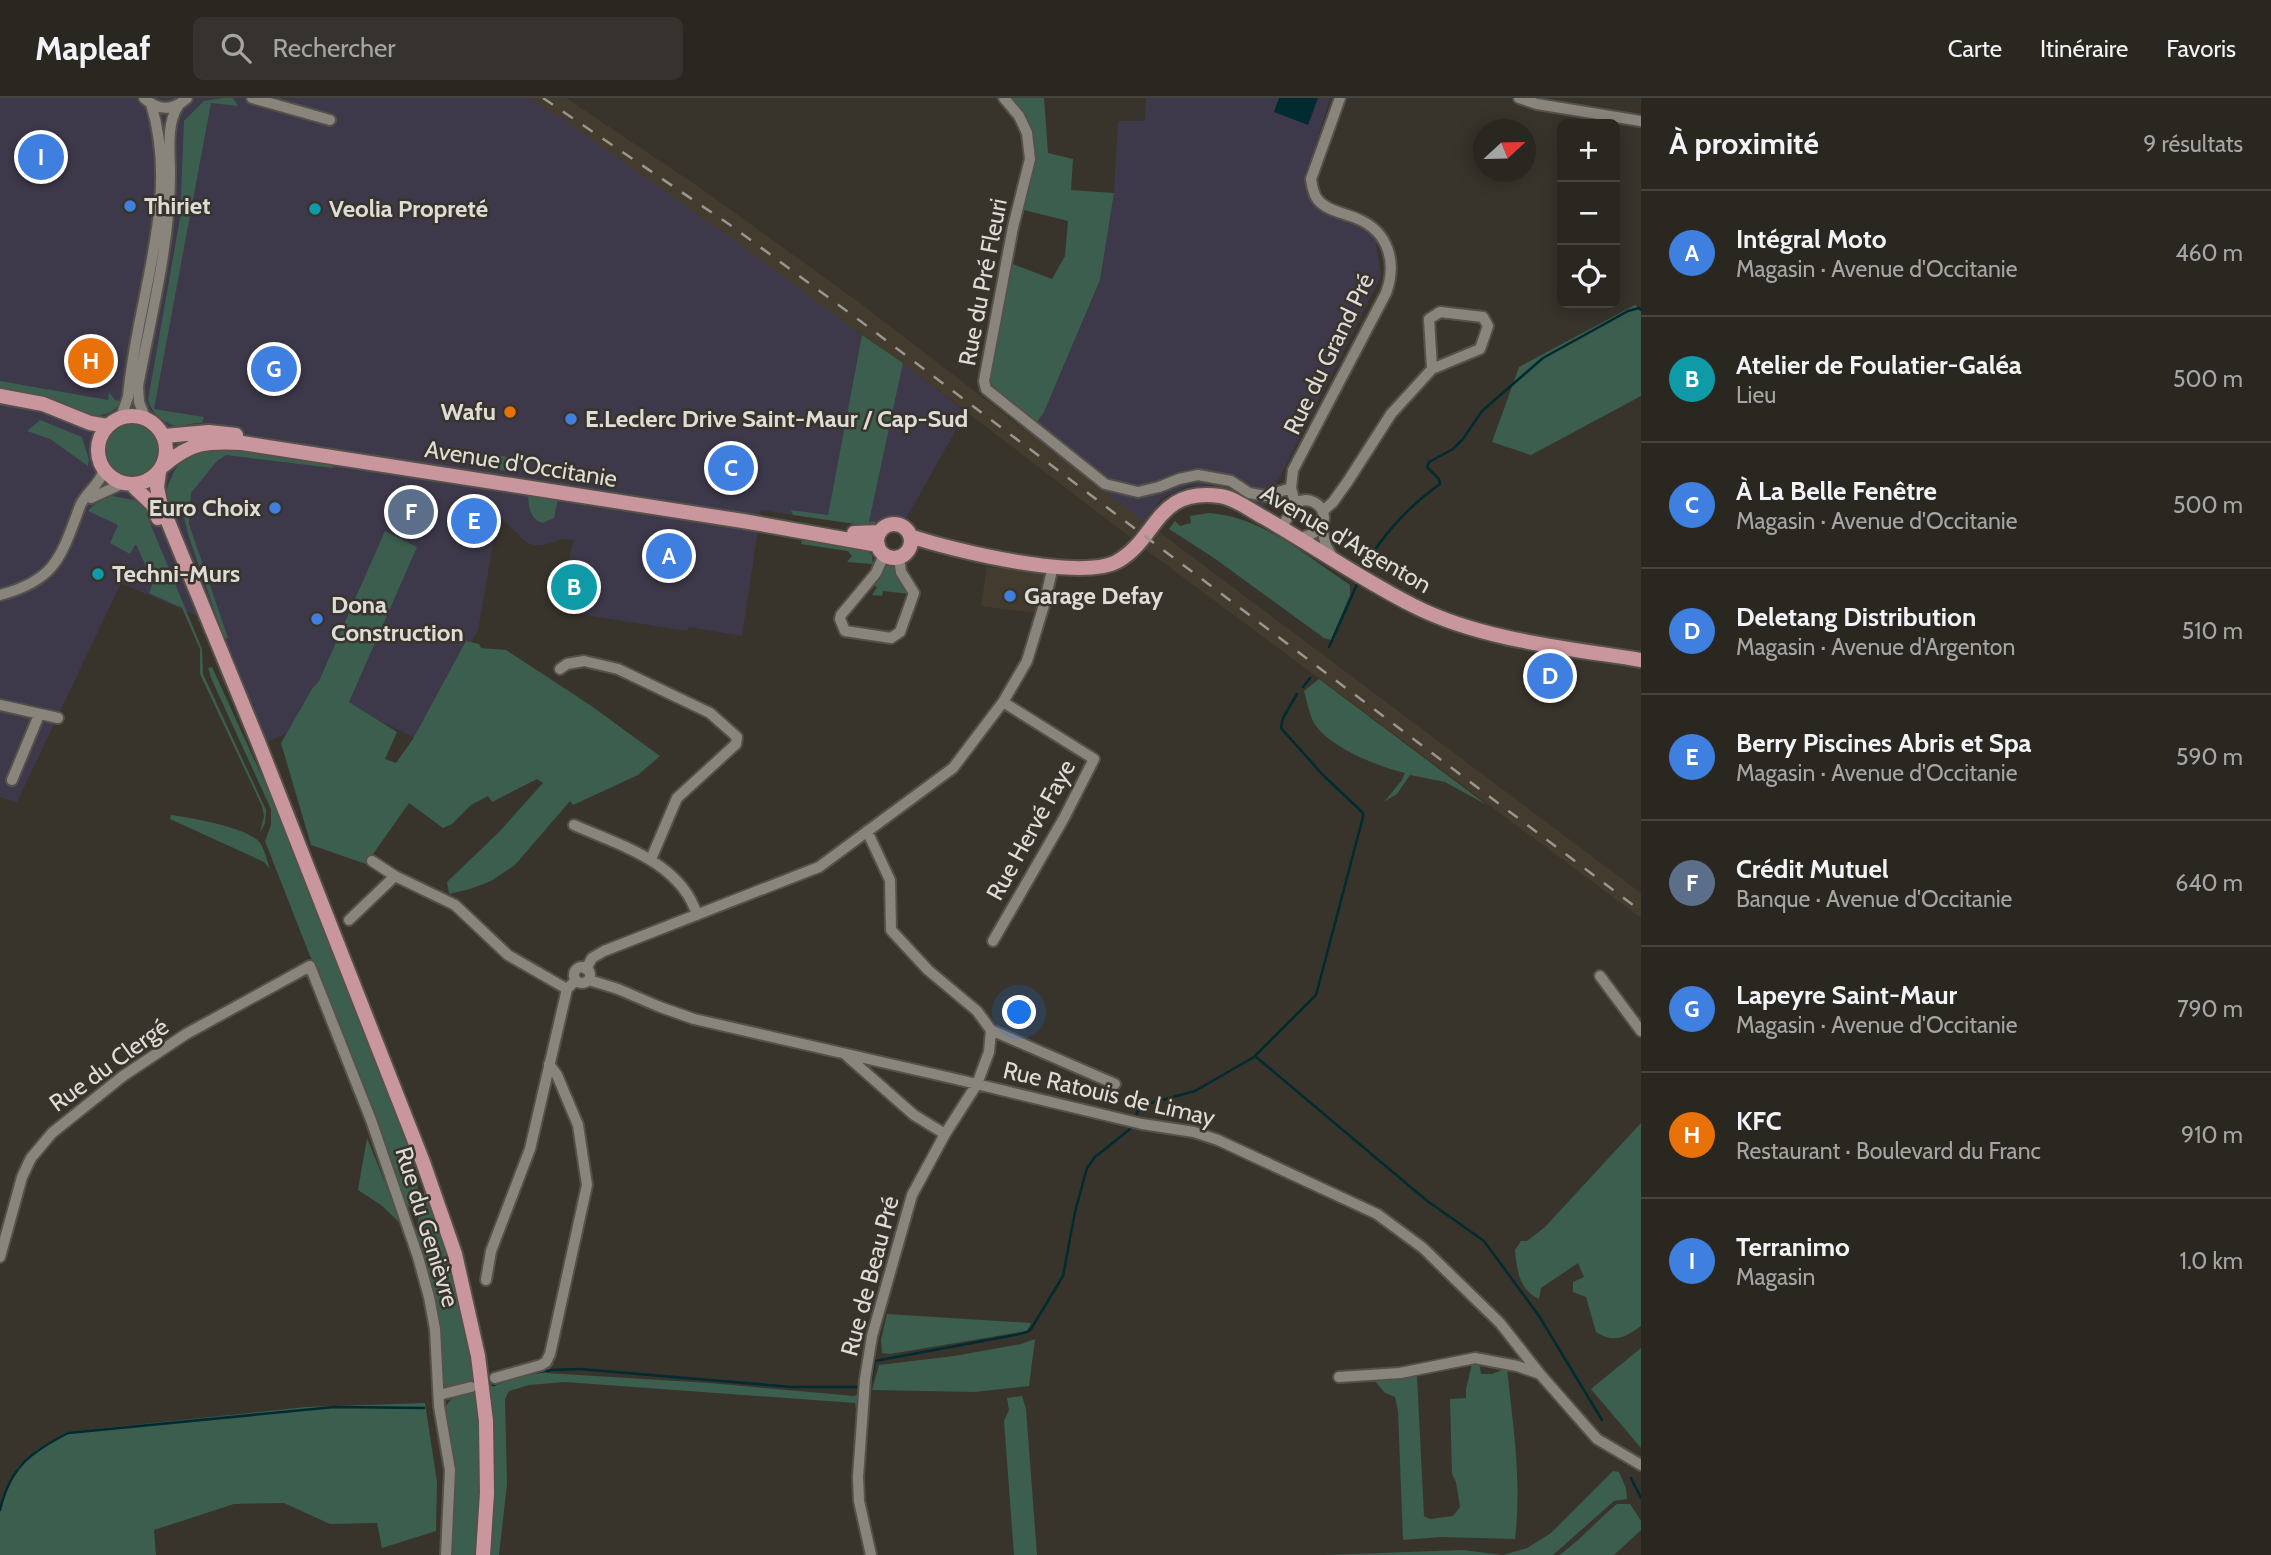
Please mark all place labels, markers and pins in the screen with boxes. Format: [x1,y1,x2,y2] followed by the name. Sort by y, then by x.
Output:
[18,131,64,183] pin: I
[144,191,210,220] place label: Thiriet
[329,194,488,223] place label: Veolia Propreté
[122,198,138,214] marker: Thiriet
[307,201,323,217] marker: Veolia Propreté
[68,335,114,387] pin: H
[251,343,297,395] pin: G
[441,397,496,426] place label: Wafu
[502,404,518,420] marker: Wafu
[585,404,968,433] place label: E.Leclerc Drive Saint-Maur / Cap-Sud
[563,411,579,427] marker: E.Leclerc Drive Saint-Maur / Cap-Sud
[708,442,754,494] pin: C
[388,486,434,538] pin: F
[149,493,261,522] place label: Euro Choix
[451,495,497,547] pin: E
[267,500,283,516] marker: Euro Choix
[646,530,692,582] pin: A
[112,559,240,588] place label: Techni-Murs
[551,561,597,613] pin: B
[90,566,106,582] marker: Techni-Murs
[1024,581,1163,610] place label: Garage Defay
[1002,588,1018,604] marker: Garage Defay
[331,590,464,647] place label: Dona Construction
[309,611,325,627] marker: Dona Construction
[1527,650,1573,702] pin: D

